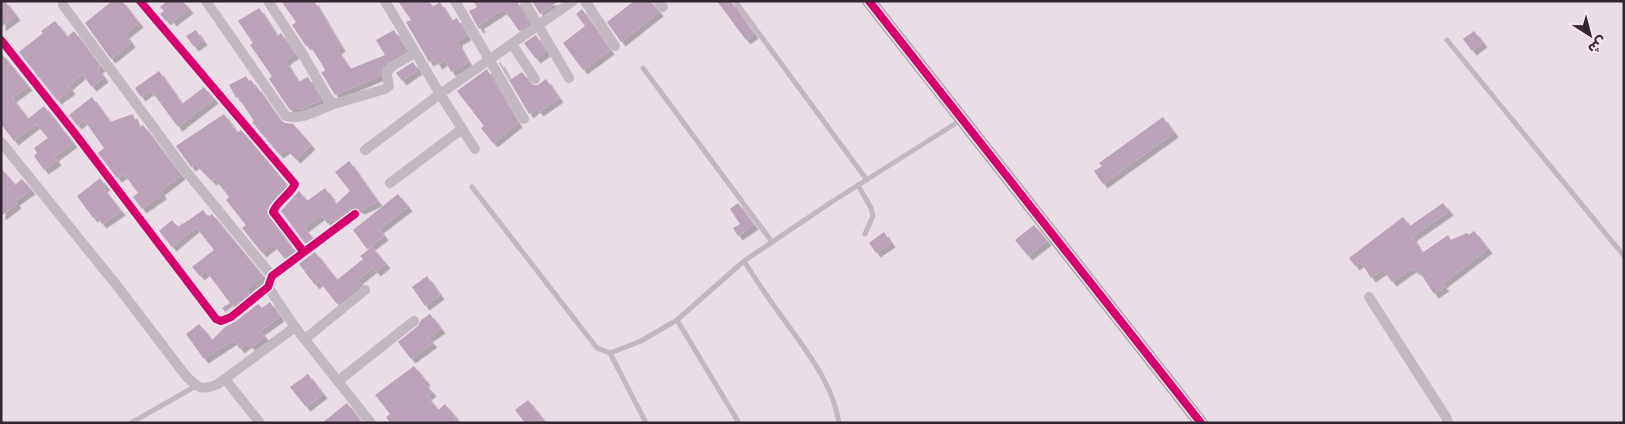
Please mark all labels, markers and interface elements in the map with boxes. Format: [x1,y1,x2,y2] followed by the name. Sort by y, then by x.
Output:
[1565,10,1615,60] north arrow
[1585,33,1611,59] text: ش

